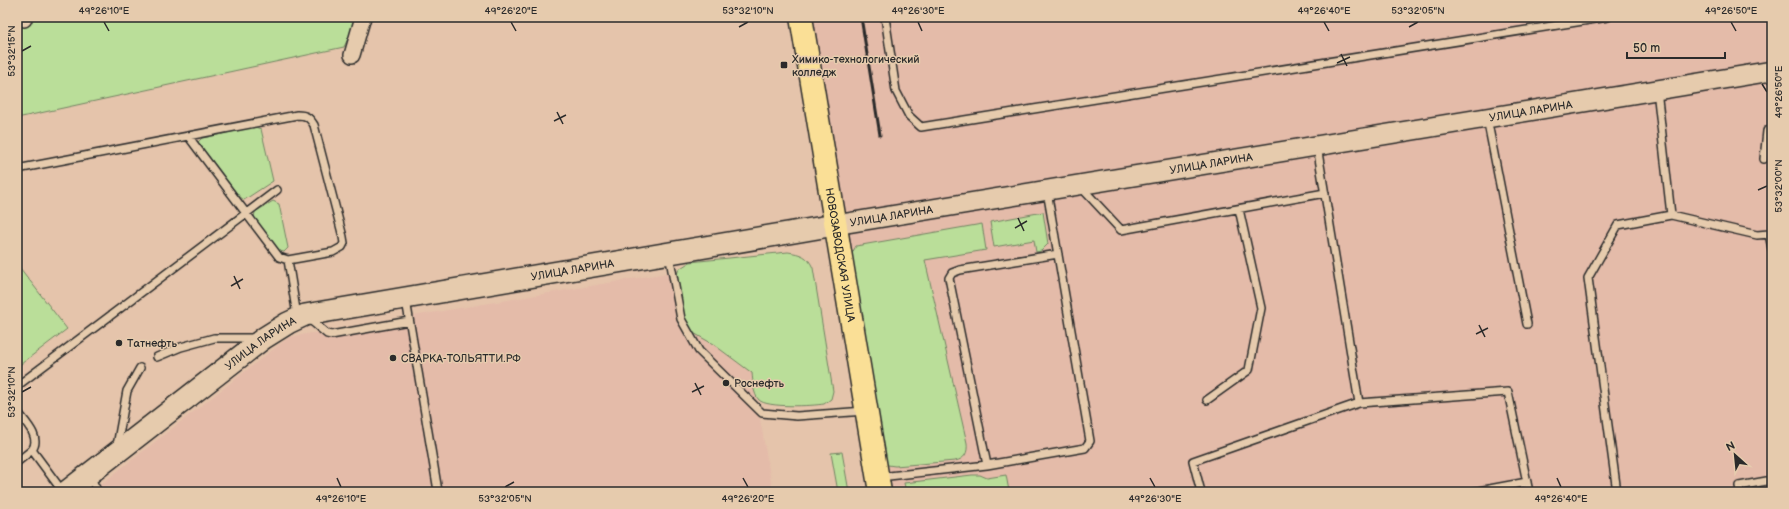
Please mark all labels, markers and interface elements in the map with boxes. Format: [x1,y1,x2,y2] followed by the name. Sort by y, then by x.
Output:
[79,5,130,17] text: 49°26'10"E
[485,5,538,17] text: 49°26'20"E
[722,5,774,17] text: 53°32'10"N
[891,5,945,17] text: 49°26'30"E
[1297,5,1351,17] text: 49°26'40"E
[1391,5,1445,17] text: 53°32'05"N
[1705,5,1758,17] text: 49°26'50"E
[6,25,18,77] text: 53°32'15"N
[1627,34,1725,60] scale bar
[1633,41,1660,56] text: 50 m
[792,53,920,79] place label: Химико-технологический колледж
[779,60,789,70] marker: Химико-технологический колледж
[1773,65,1785,118] text: 49°26'50"E
[1488,97,1574,124] street label: УЛИЦА ЛАРИНА
[1168,150,1254,176] street label: УЛИЦА ЛАРИНА
[1773,159,1785,213] text: 53°32'00"N
[823,187,858,323] street label: НОВОЗАВОДСКАЯ УЛИЦА
[849,202,934,229] street label: УЛИЦА ЛАРИНА
[530,256,615,283] street label: УЛИЦА ЛАРИНА
[222,314,298,373] street label: УЛИЦА ЛАРИНА
[127,337,177,350] place label: Татнефть
[114,338,124,348] marker: Татнефть
[401,352,521,365] place label: СВАРКА-ТОЛЬЯТТИ.РФ
[388,353,398,363] marker: СВАРКА-ТОЛЬЯТТИ.РФ
[6,366,18,418] text: 53°32'10"N
[734,377,785,390] place label: Роснефть
[721,378,731,388] marker: Роснефть
[1715,435,1755,475] north arrow
[1724,439,1737,454] text: N
[316,493,367,505] text: 49°26'10"E
[478,493,532,505] text: 53°32'05"N
[722,493,775,505] text: 49°26'20"E
[1128,493,1182,505] text: 49°26'30"E
[1534,493,1588,505] text: 49°26'40"E

